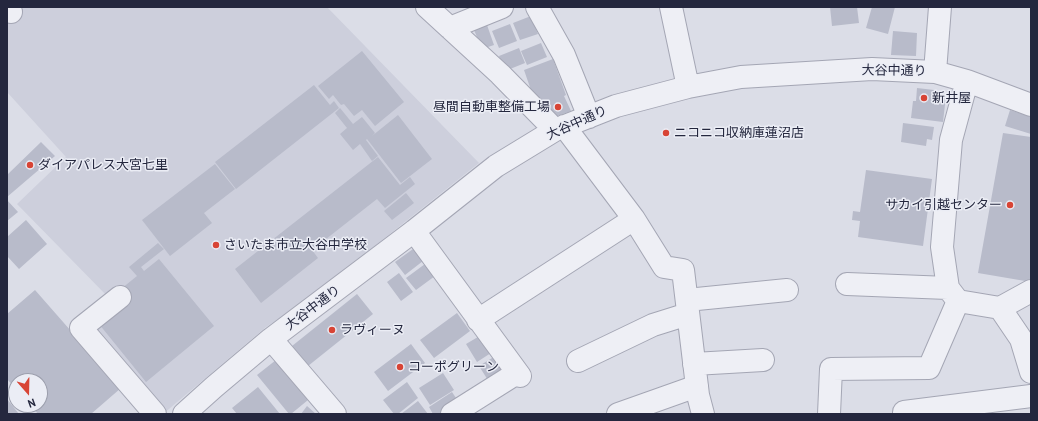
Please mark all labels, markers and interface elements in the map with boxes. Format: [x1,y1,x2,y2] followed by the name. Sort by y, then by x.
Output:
[861,63,927,79] street label: 大谷中通り
[932,90,971,106] place label: 新井屋
[919,93,929,103] marker: 新井屋
[433,99,550,115] place label: 昼間自動車整備工場
[553,102,563,112] marker: 昼間自動車整備工場
[544,103,610,143] street label: 大谷中通り
[674,125,804,141] place label: ニコニコ収納庫蓮沼店
[661,128,671,138] marker: ニコニコ収納庫蓮沼店
[38,157,168,173] place label: ダイアパレス大宮七里
[25,160,35,170] marker: ダイアパレス大宮七里
[885,197,1002,213] place label: サカイ引越センター
[1005,200,1015,210] marker: サカイ引越センター
[224,237,367,253] place label: さいたま市立大谷中学校
[211,240,221,250] marker: さいたま市立大谷中学校
[282,282,344,334] street label: 大谷中通り
[340,322,405,338] place label: ラヴィーヌ
[327,325,337,335] marker: ラヴィーヌ
[408,359,499,375] place label: コーポグリーン
[395,362,405,372] marker: コーポグリーン
[8,373,48,413] north arrow
[26,396,38,411] text: N

